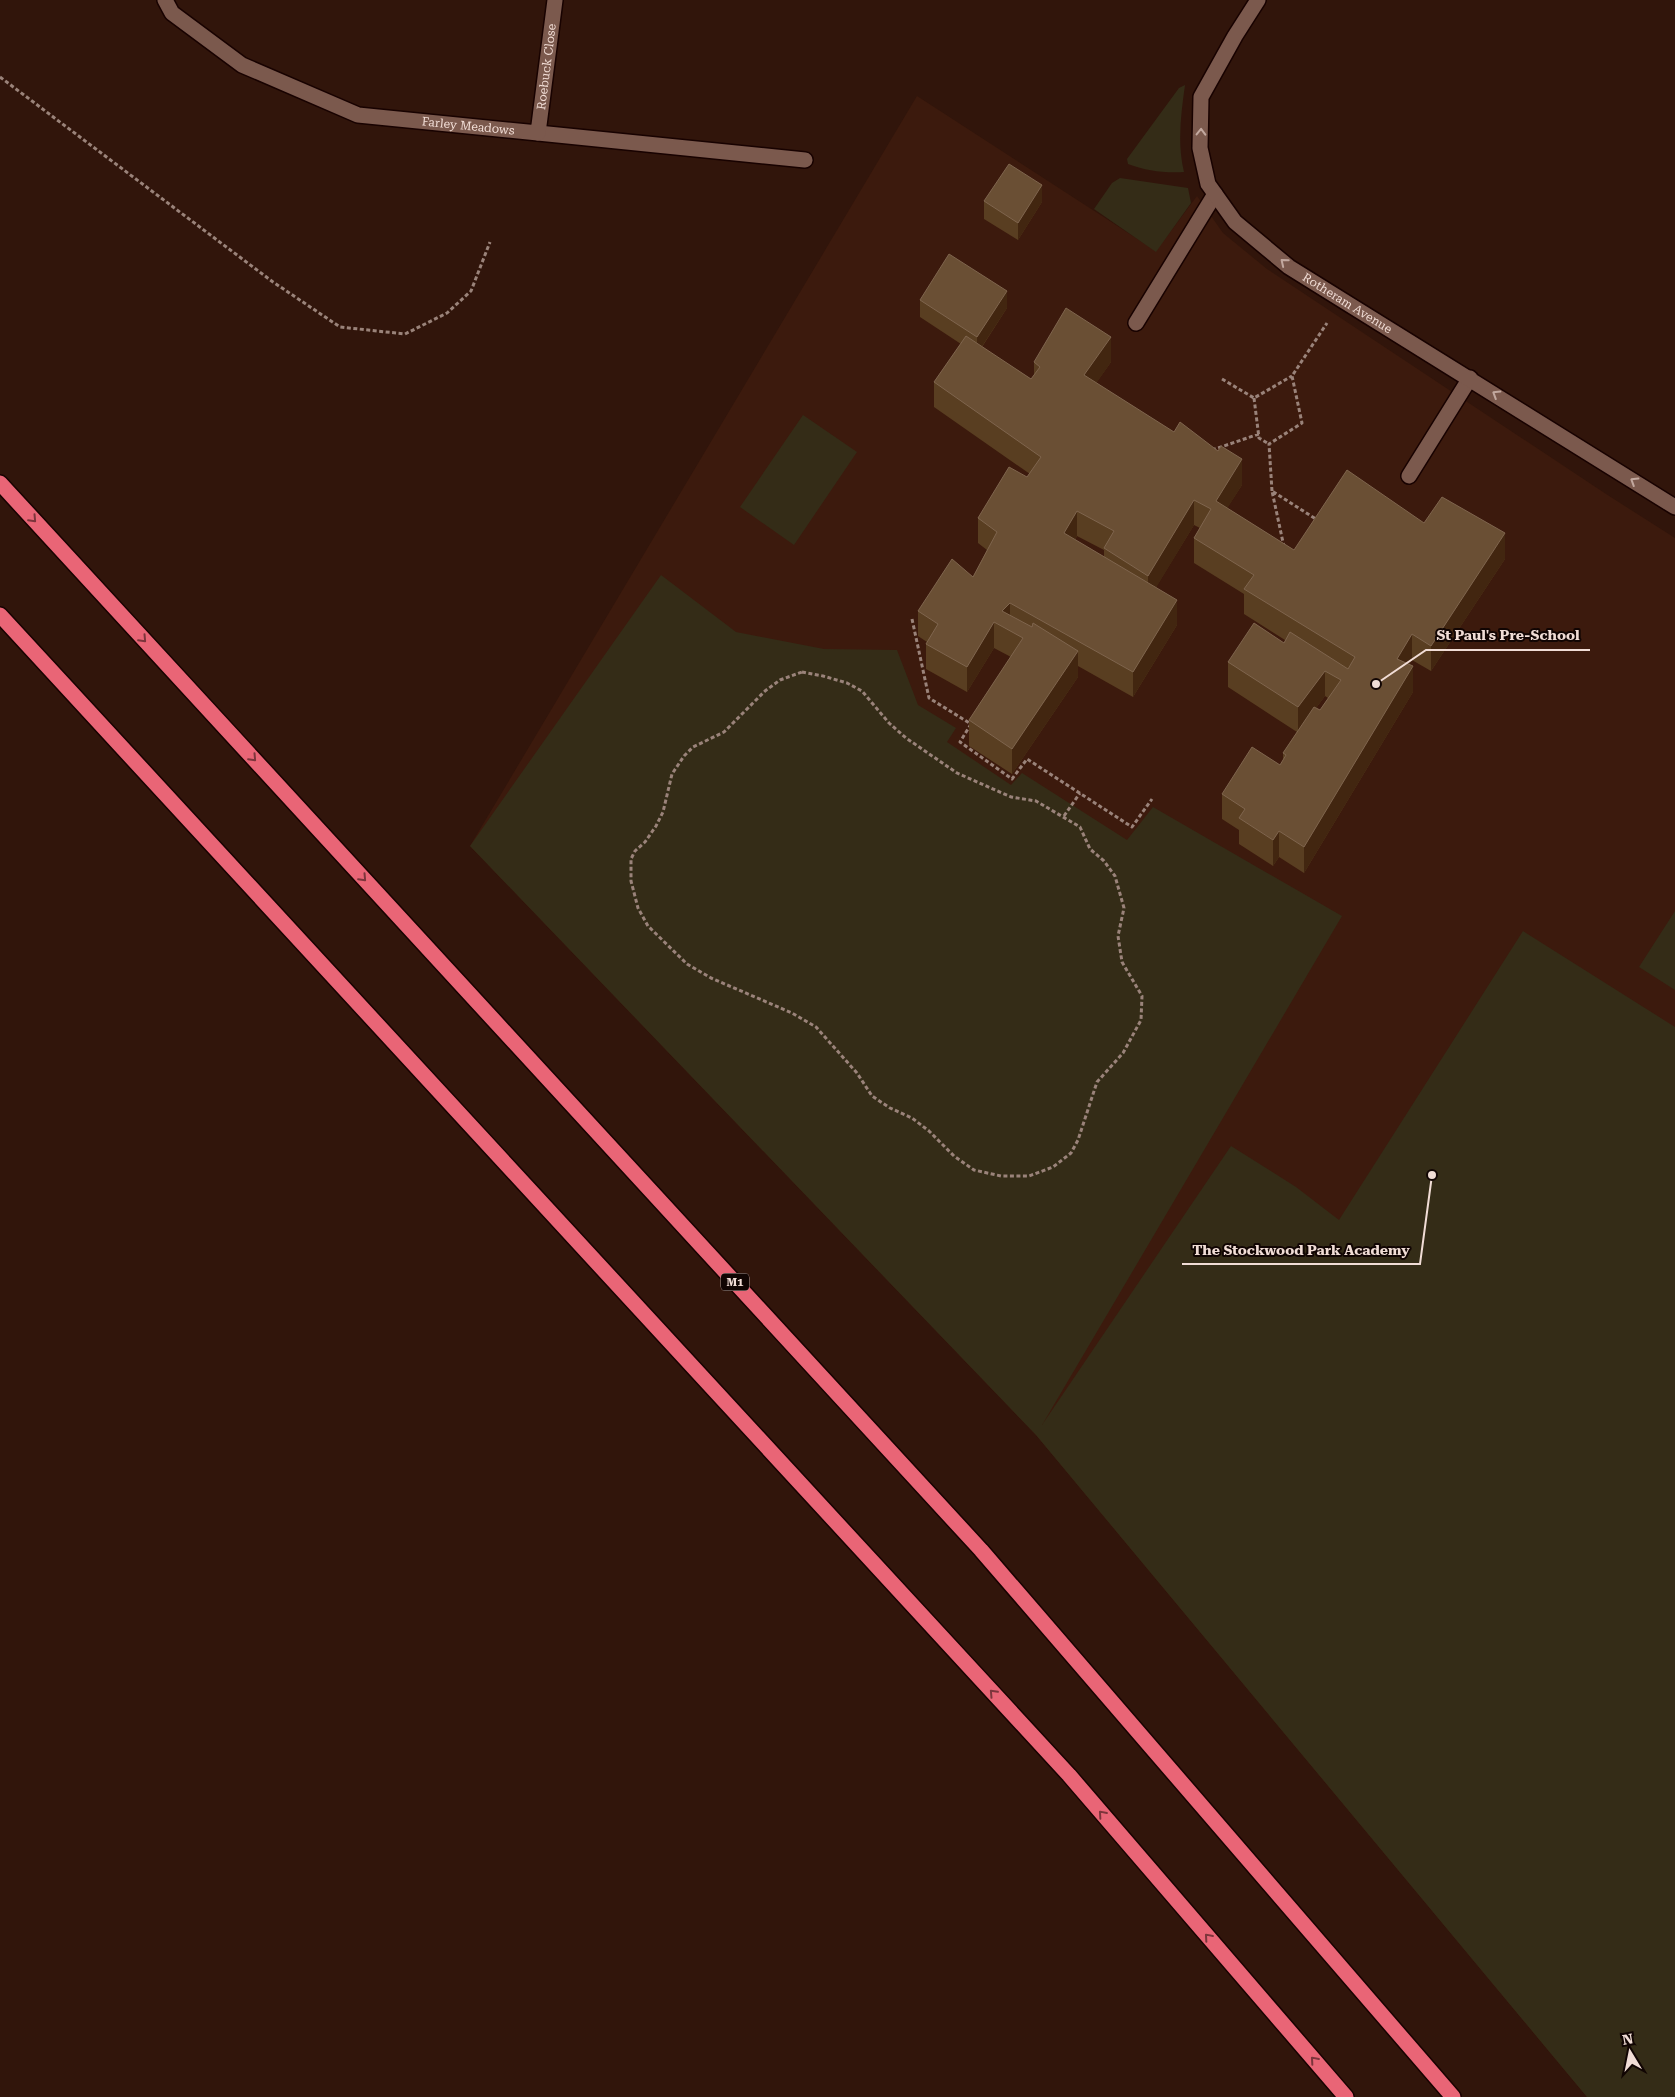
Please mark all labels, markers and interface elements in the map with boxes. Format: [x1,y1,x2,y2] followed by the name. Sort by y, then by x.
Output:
[534,22,559,111] street label: Roebuck Close
[421,114,515,138] street label: Farley Meadows
[1195,128,1206,136] one-way arrow
[1281,260,1290,268] one-way arrow
[1300,270,1395,337] street label: Rotheram Avenue
[1492,391,1501,401] one-way arrow
[1630,477,1639,487] one-way arrow
[27,513,36,522] one-way arrow
[1426,621,1590,650] callout: St Paul's Pre-School
[1436,627,1580,643] text: St Paul's Pre-School
[137,633,146,642] one-way arrow
[247,753,256,762] one-way arrow
[357,872,366,881] one-way arrow
[1182,1235,1420,1264] callout: The Stockwood Park Academy
[1192,1242,1410,1258] text: The Stockwood Park Academy
[721,1274,749,1290] road number: M1
[990,1689,999,1698] one-way arrow
[1099,1810,1108,1819] one-way arrow
[1205,1933,1214,1942] one-way arrow
[1605,2027,1655,2077] north arrow
[1621,2030,1635,2048] text: N
[1311,2057,1320,2066] one-way arrow

